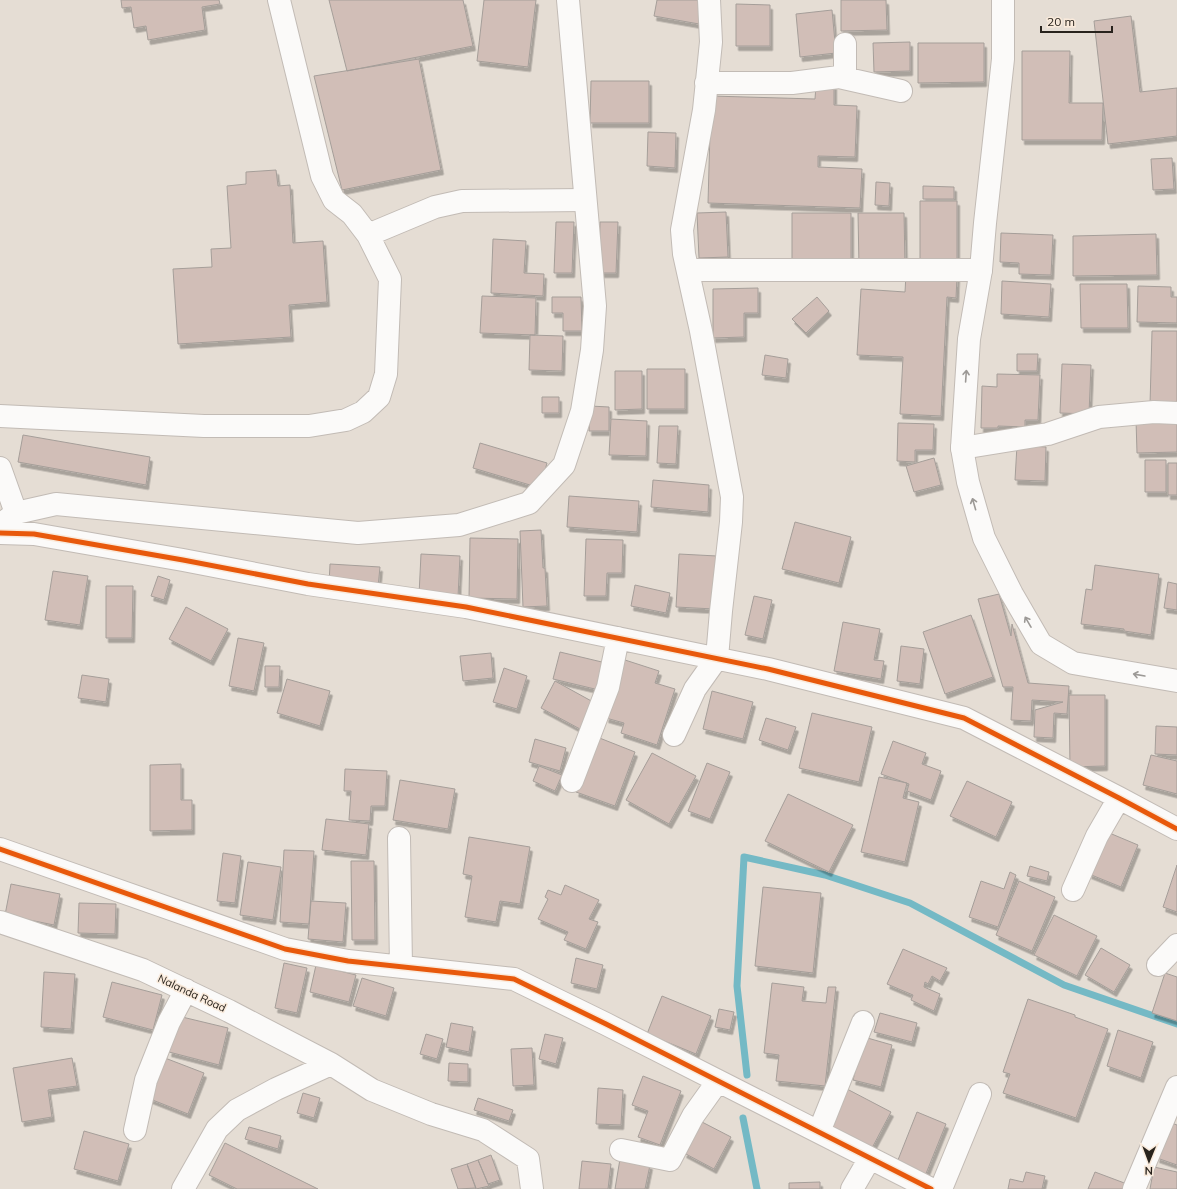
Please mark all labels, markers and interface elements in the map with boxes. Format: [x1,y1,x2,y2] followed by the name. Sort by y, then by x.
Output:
[1041,8,1112,34] scale bar
[1047,14,1075,29] text: 20 m
[963,369,970,382] one-way arrow
[970,498,977,511] one-way arrow
[1023,616,1031,628] one-way arrow
[1133,670,1146,678] one-way arrow
[156,971,228,1015] street label: Nalanda Road
[1129,1141,1169,1181] north arrow
[1145,1164,1153,1178] text: N

